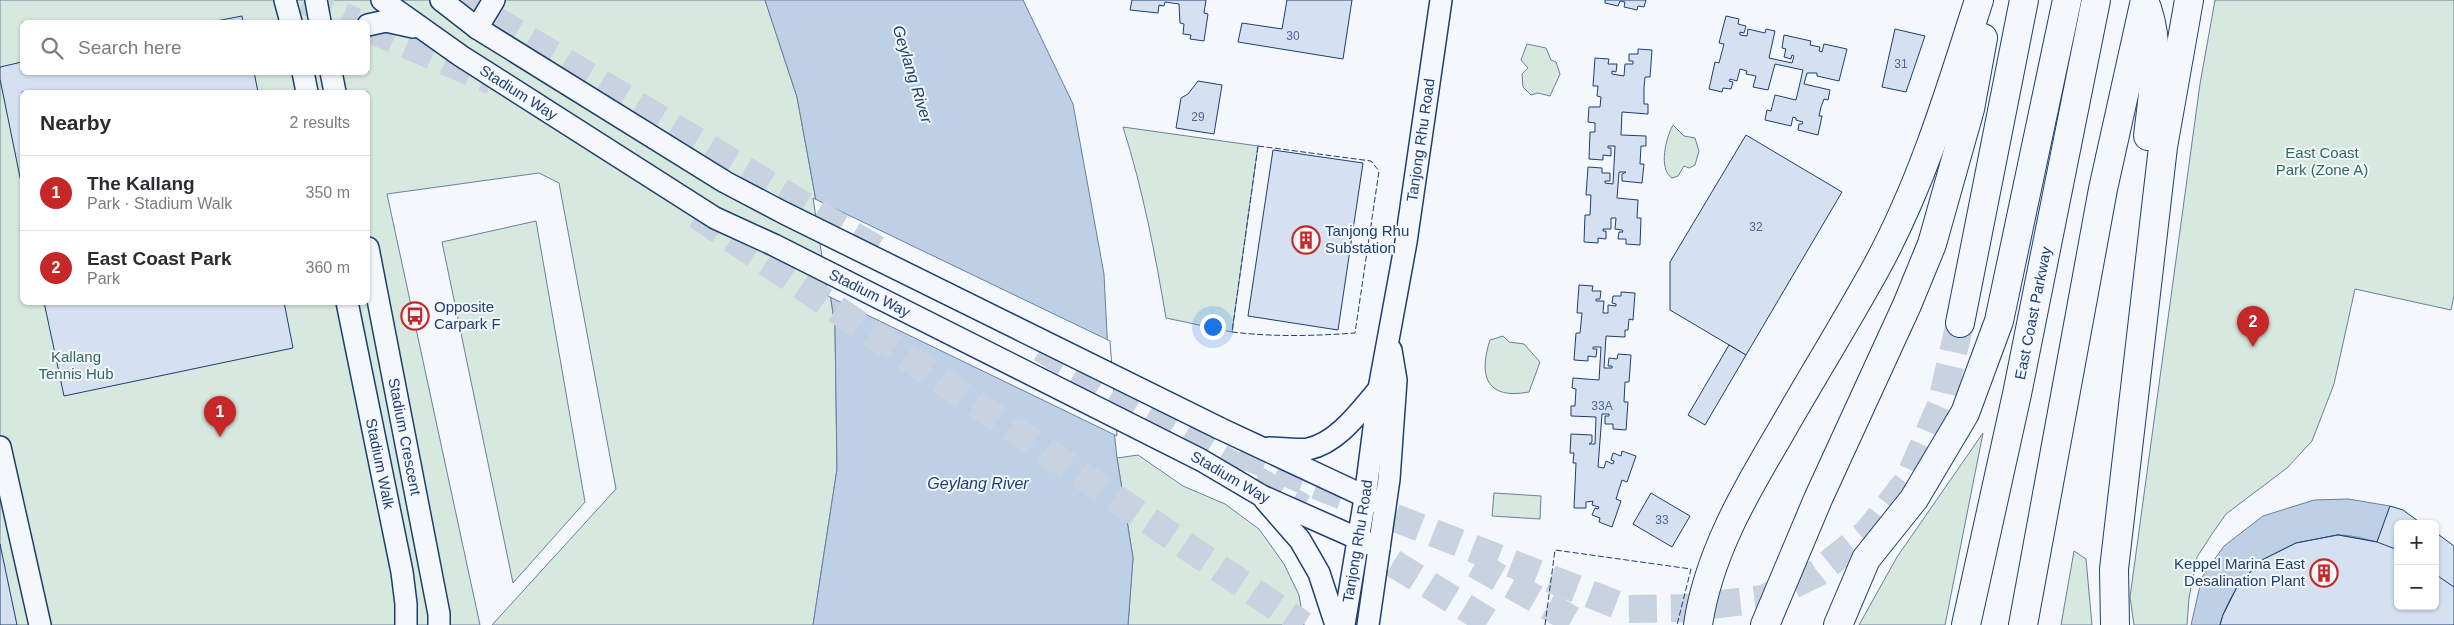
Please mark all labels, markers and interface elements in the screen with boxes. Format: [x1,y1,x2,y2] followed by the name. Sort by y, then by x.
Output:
[20,20,370,75] search box
[890,23,936,126] water label: Geylang River
[1286,29,1300,43] house number: 30
[38,34,66,62] icon: search
[78,37,182,58] text: Search here
[1894,57,1908,71] house number: 31
[477,61,561,124] street label: Stadium Way
[1403,77,1438,203] street label: Tanjong Rhu Road
[1191,110,1205,124] house number: 29
[40,111,111,134] text: Nearby
[290,114,350,131] text: 2 results
[2276,144,2368,178] park label: East Coast Park (Zone A)
[87,173,195,194] text: The Kallang
[52,184,60,201] text: 1
[306,184,350,201] text: 350 m
[87,195,232,212] text: Park · Stadium Walk
[1749,220,1763,234] house number: 32
[1325,222,1409,256] place label: Tanjong Rhu Substation
[1291,225,1321,255] building icon: Tanjong Rhu Substation
[2011,245,2054,381] street label: East Coast Parkway
[87,248,232,269] text: East Coast Park
[52,259,60,276] text: 2
[306,259,350,276] text: 360 m
[826,265,914,320] street label: Stadium Way
[87,270,120,287] text: Park
[434,298,501,332] place label: Opposite Carpark F
[400,301,430,331] bus stop icon: Opposite Carpark F
[2237,306,2269,347] pin: 2
[1200,314,1226,340] your location
[38,348,114,382] park label: Kallang Tennis Hub
[385,376,425,497] street label: Stadium Crescent
[204,396,236,437] pin: 1
[1591,399,1613,413] house number: 33A
[363,417,398,511] street label: Stadium Walk
[1188,447,1273,507] street label: Stadium Way
[927,475,1029,492] water label: Geylang River
[1339,479,1375,604] street label: Tanjong Rhu Road
[1655,513,1669,527] house number: 33
[2394,520,2439,610] map controls
[2394,520,2439,565] button: +
[2174,555,2306,589] place label: Keppel Marina East Desalination Plant
[2309,558,2339,588] building icon: Keppel Marina East Desalination Plant
[2394,565,2439,610] button: −

